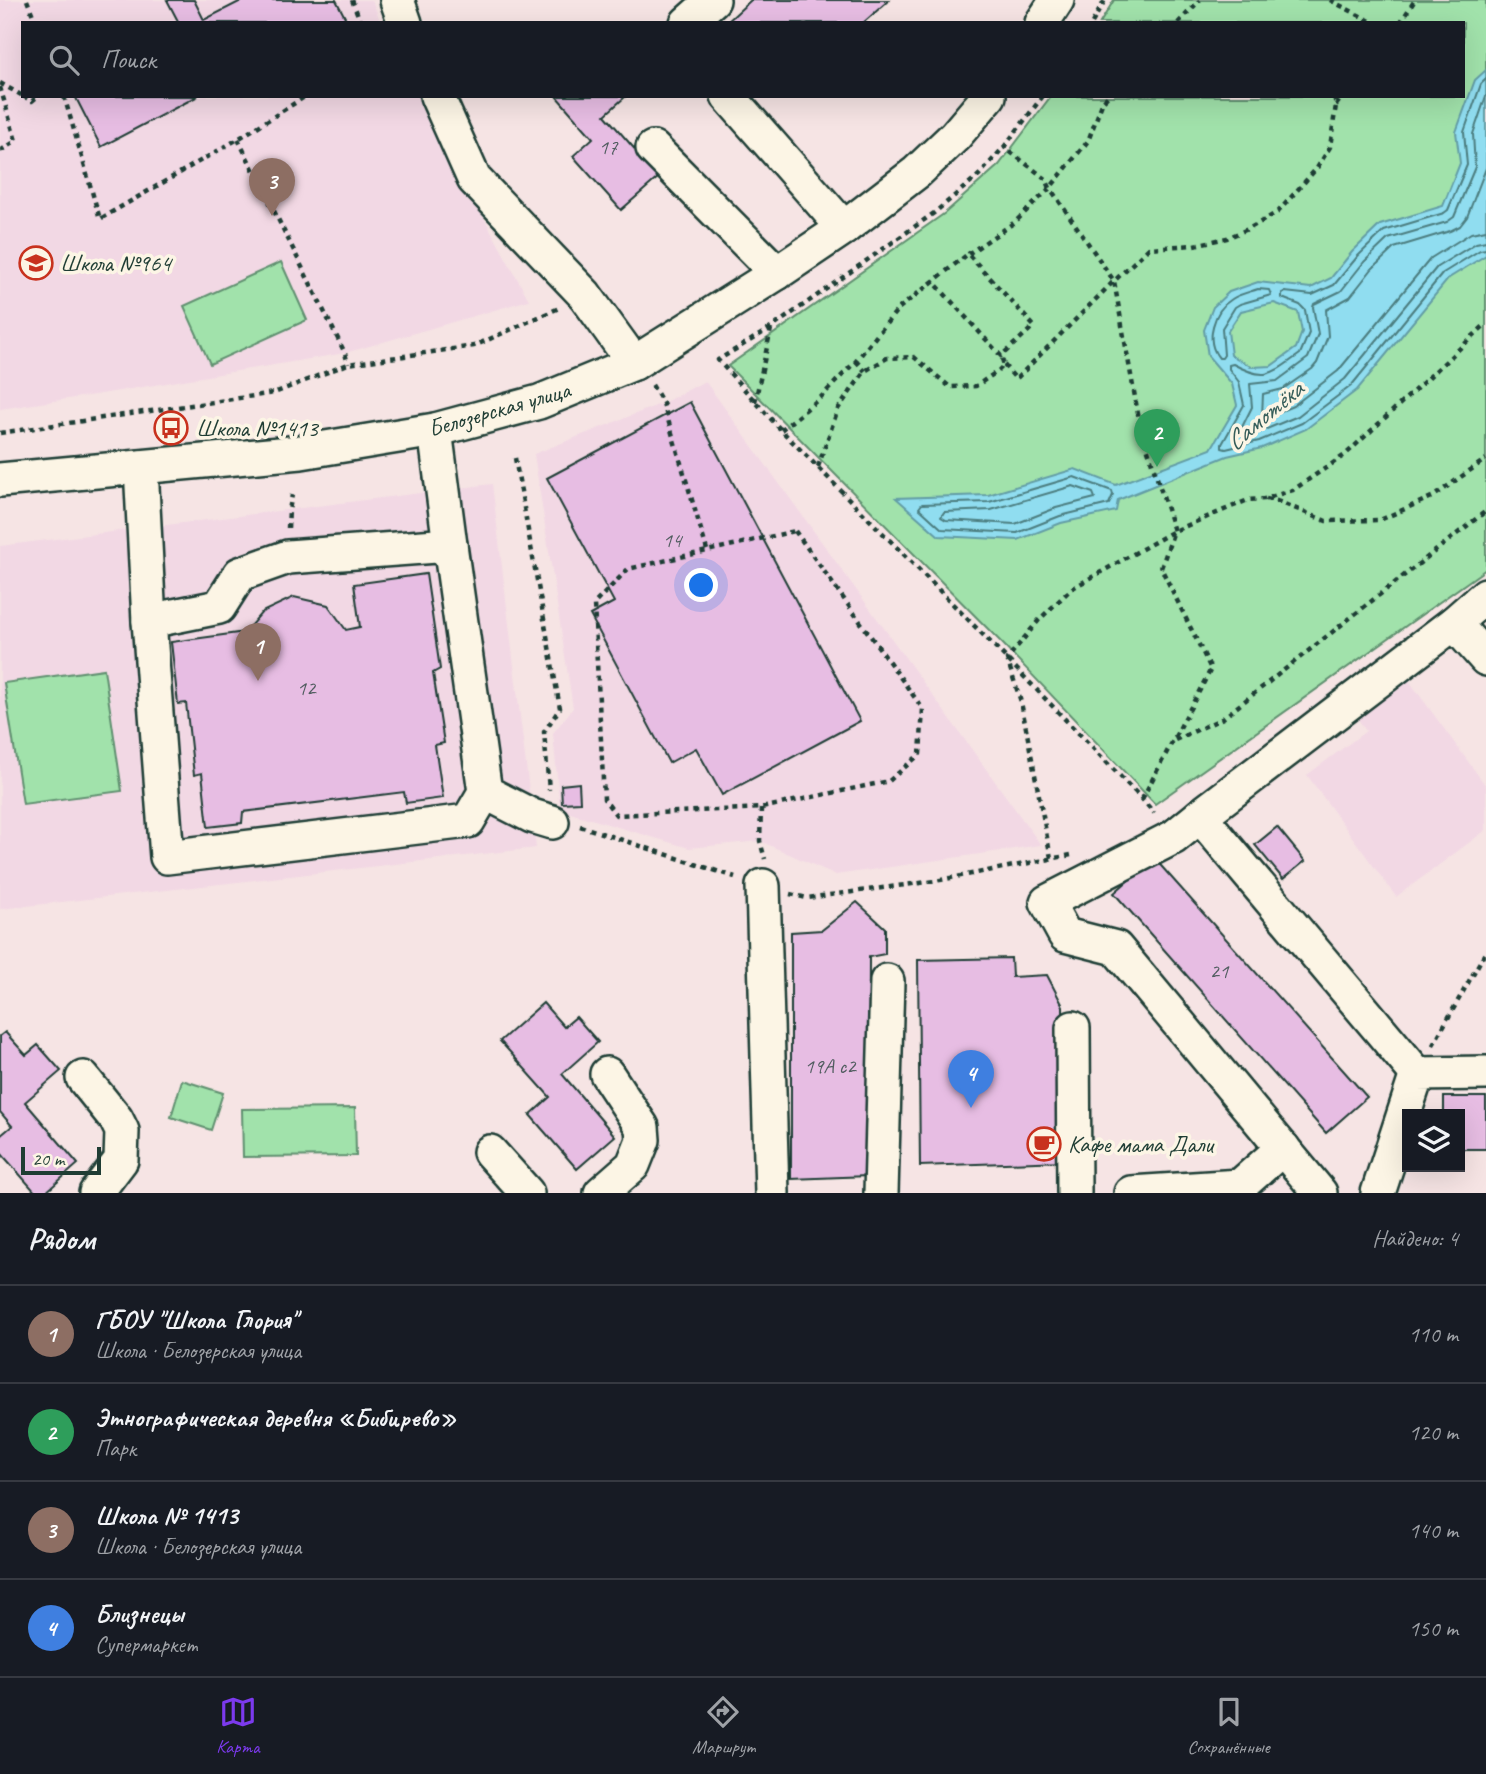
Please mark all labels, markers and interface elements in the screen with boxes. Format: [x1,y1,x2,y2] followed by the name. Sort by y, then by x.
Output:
[21,21,1465,98] search box
[45,41,83,79] icon: search
[101,43,156,76] text: Поиск
[599,134,619,160] house number: 17
[249,158,295,216] pin: 3
[17,244,55,282] school or university icon: Школа №964
[60,248,173,278] place label: Школа №964
[1218,371,1312,458] water label: Самотёка
[425,374,575,444] street label: Белозерская улица
[152,409,190,447] bus stop icon: Школа №1413
[1134,409,1180,467] pin: 2
[196,413,320,443] place label: Школа №1413
[663,527,684,553] house number: 14
[684,568,718,602] your location
[235,623,281,681] pin: 1
[297,675,317,701] house number: 12
[1210,958,1230,984] house number: 21
[948,1050,994,1108] pin: 4
[804,1053,857,1079] house number: 19А с2
[1402,1109,1465,1172] map controls
[1402,1109,1465,1172] button: layers
[1025,1125,1063,1163] cafe icon: Кафе мама Дали
[1068,1129,1215,1159] place label: Кафе мама Дали
[21,1144,102,1176] scale bar
[32,1147,64,1171] text: 20 m
[28,1220,95,1258] text: Рядом
[1372,1224,1458,1253] text: Найдено: 4
[95,1303,297,1336] text: ГБОУ "Школа Глория"
[46,1320,56,1349] text: 1
[1409,1320,1458,1349] text: 110 m
[95,1336,301,1365] text: Школа · Белозерская улица
[95,1401,456,1434] text: Этнографическая деревня «Бибирево»
[46,1418,56,1447] text: 2
[1409,1418,1458,1447] text: 120 m
[95,1434,136,1463] text: Парк
[95,1499,238,1532] text: Школа № 1413
[46,1516,56,1545] text: 3
[1409,1516,1458,1545] text: 140 m
[95,1532,301,1561] text: Школа · Белозерская улица
[95,1597,184,1630] text: Близнецы
[46,1614,56,1643] text: 4
[1409,1614,1458,1643] text: 150 m
[95,1630,198,1659] text: Супермаркет
[216,1693,260,1759] tab: Карта
[692,1693,755,1759] tab: Маршрут
[1187,1693,1270,1759] tab: Сохранённые

